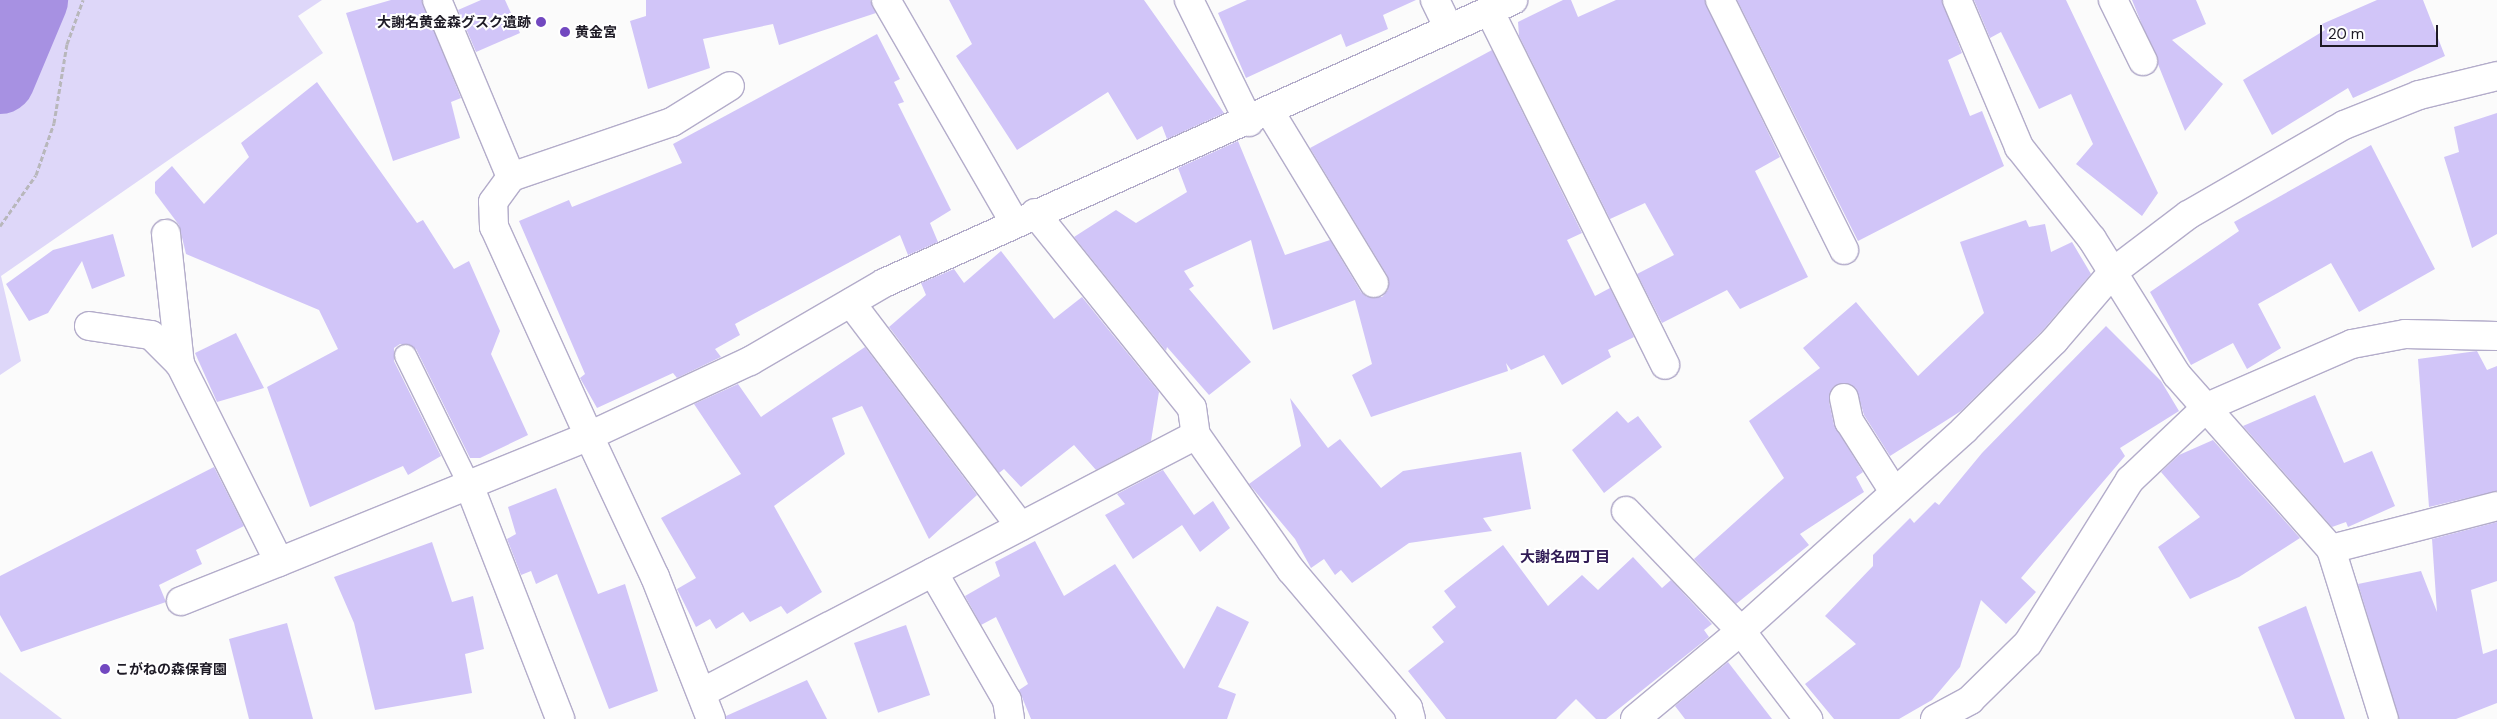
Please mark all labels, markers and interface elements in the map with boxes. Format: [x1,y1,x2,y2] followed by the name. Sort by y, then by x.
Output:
[377,14,531,30] place label: 大謝名黄金森グスク遺跡
[2322,15,2440,47] scale bar
[535,16,547,28] marker: 大謝名黄金森グスク遺跡
[575,24,617,40] place label: 黄金宮
[2328,24,2364,44] text: 20 m
[559,26,571,38] marker: 黄金宮
[1520,549,1610,567] district label: 大謝名四丁目
[115,661,227,677] place label: こがねの森保育園
[99,663,111,675] marker: こがねの森保育園

